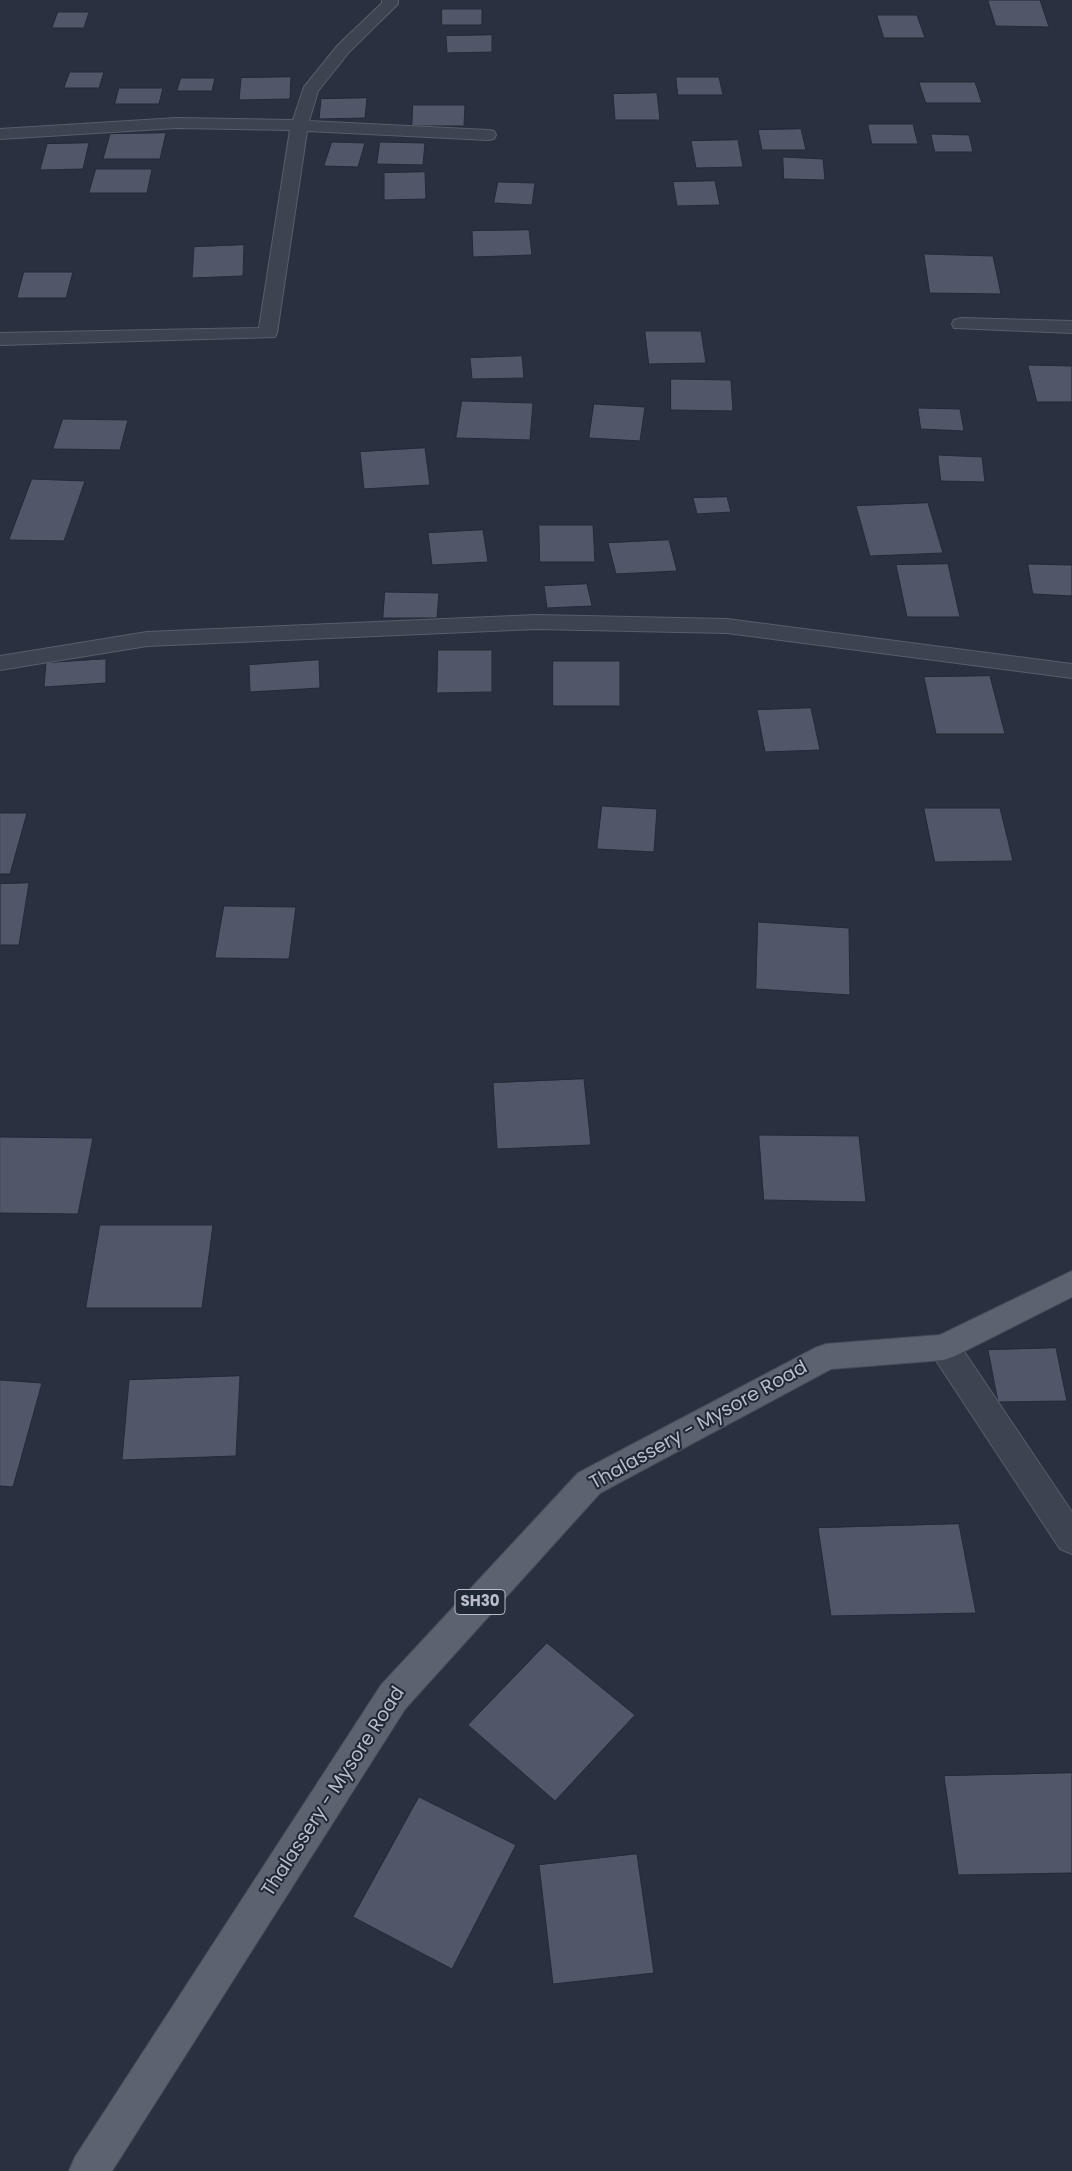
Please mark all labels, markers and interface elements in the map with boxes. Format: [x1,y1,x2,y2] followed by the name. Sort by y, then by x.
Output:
[586,1357,812,1495] street label: Thalassery - Mysore Road
[455,1590,505,1614] road number: SH30
[258,1683,410,1901] street label: Thalassery - Mysore Road

